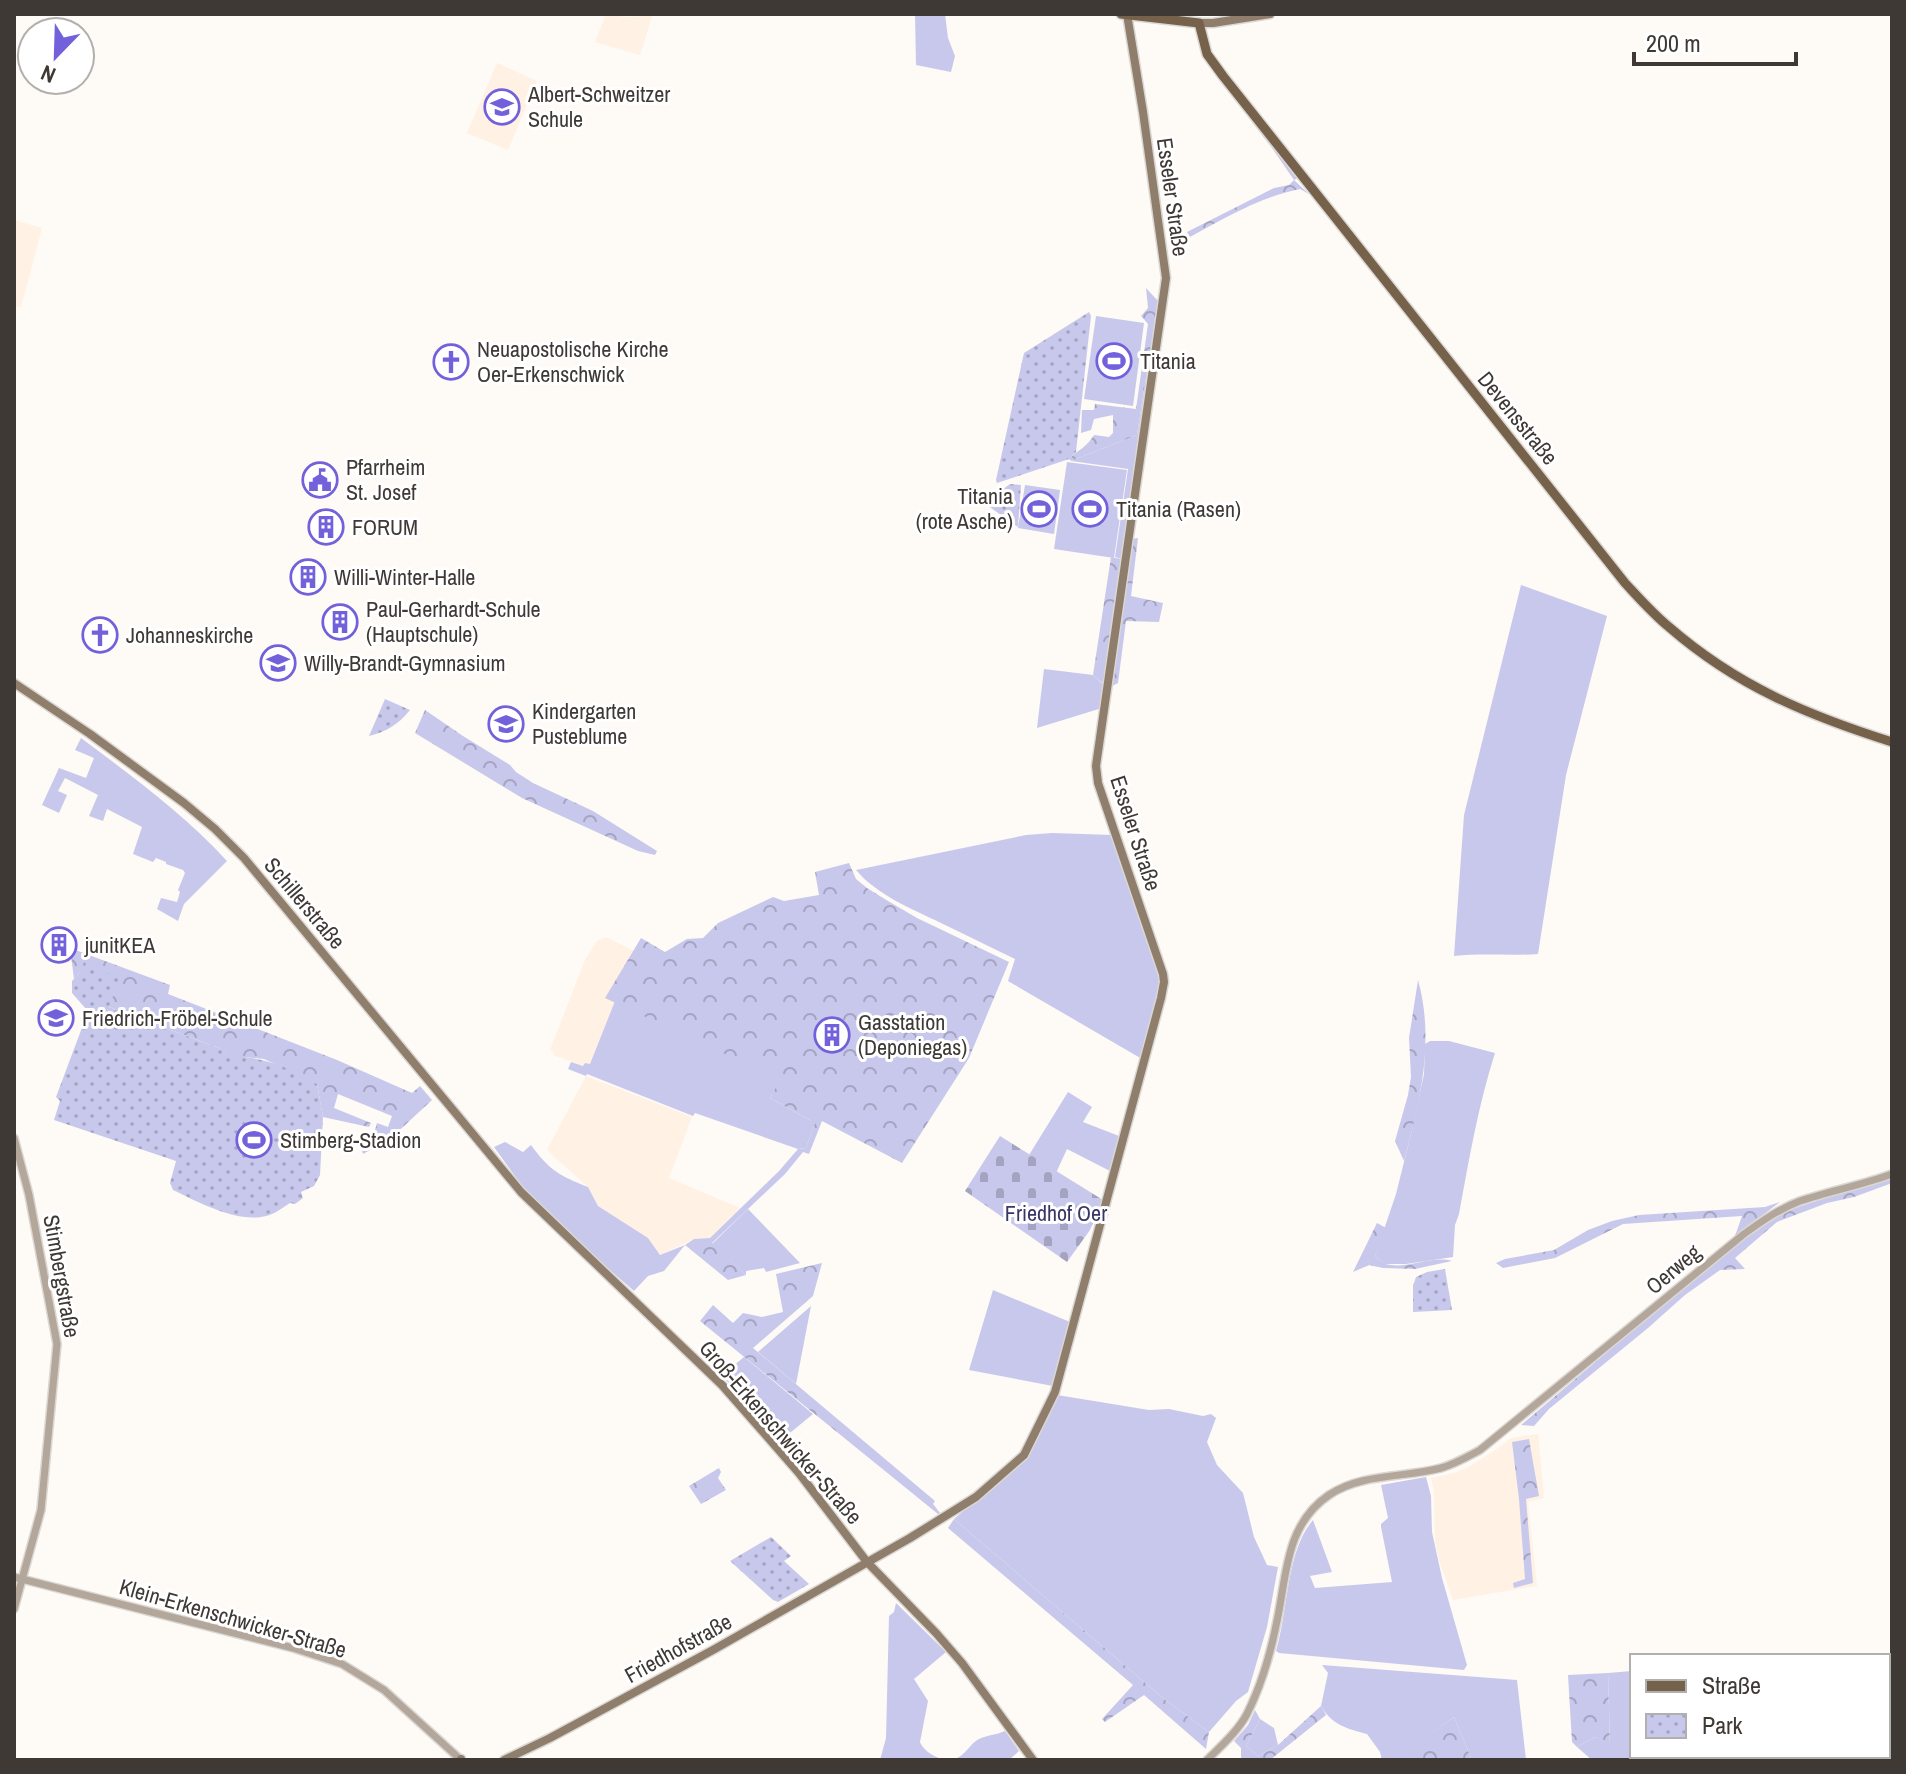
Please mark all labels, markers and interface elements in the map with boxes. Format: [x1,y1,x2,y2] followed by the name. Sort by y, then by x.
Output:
[16,16,96,96] north arrow
[1634,16,1796,66] scale bar
[1646,27,1701,59] text: 200 m
[36,58,60,91] text: N
[527,79,670,134] place label: Albert-Schweitzer Schule
[483,88,521,126] school or university icon: Albert-Schweitzer Schule
[1150,136,1196,258] street label: Esseler Straße
[477,334,669,389] place label: Neuapostolische Kirche Oer-Erkenschwick
[1095,342,1133,380] sports icon: Titania
[432,343,470,381] church icon: Neuapostolische Kirche Oer-Erkenschwick
[1140,346,1196,376] place label: Titania
[1471,365,1565,471] street label: Devensstraße
[346,452,425,507] place label: Pfarrheim St. Josef
[301,461,339,499] public building icon: Pfarrheim St. Josef
[916,481,1013,536] place label: Titania (rote Asche)
[1020,490,1058,528] sports icon: Titania (rote Asche)
[1071,490,1109,528] sports icon: Titania (Rasen)
[1116,494,1241,524] place label: Titania (Rasen)
[307,508,345,546] building icon: FORUM
[352,512,418,542] place label: FORUM
[289,558,327,596] building icon: Willi-Winter-Halle
[334,562,475,592] place label: Willi-Winter-Halle
[366,594,540,649] place label: Paul-Gerhardt-Schule (Hauptschule)
[321,603,359,641] building icon: Paul-Gerhardt-Schule (Hauptschule)
[81,616,119,654] church icon: Johanneskirche
[126,620,253,650] place label: Johanneskirche
[259,644,297,682] school or university icon: Willy-Brandt-Gymnasium
[304,648,505,678] place label: Willy-Brandt-Gymnasium
[532,696,636,751] place label: Kindergarten Pusteblume
[487,705,525,743] school or university icon: Kindergarten Pusteblume
[1103,772,1169,894] street label: Esseler Straße
[258,851,352,955] street label: Schillerstraße
[40,926,78,964] building icon: junitKEA
[84,930,156,960] place label: junitKEA
[37,999,75,1037] school or university icon: Friedrich-Fröbel-Schule
[82,1003,272,1033] place label: Friedrich-Fröbel-Schule
[858,1007,967,1062] place label: Gasstation (Deponiegas)
[813,1016,851,1054] building icon: Gasstation (Deponiegas)
[235,1121,273,1159] sports icon: Stimberg-Stadion
[280,1125,421,1155] place label: Stimberg-Stadion
[1005,1198,1107,1228] park label: Friedhof Oer
[36,1212,88,1340] street label: Stimbergstraße
[1639,1237,1707,1301] street label: Oerweg
[693,1334,869,1530] street label: Groß-Erkenschwicker-Straße
[116,1571,350,1665] street label: Klein-Erkenschwicker-Straße
[619,1606,737,1690] street label: Friedhofstraße
[1630,1654,1890,1758] legend
[1702,1669,1761,1701] text: Straße
[1702,1709,1743,1741] text: Park

